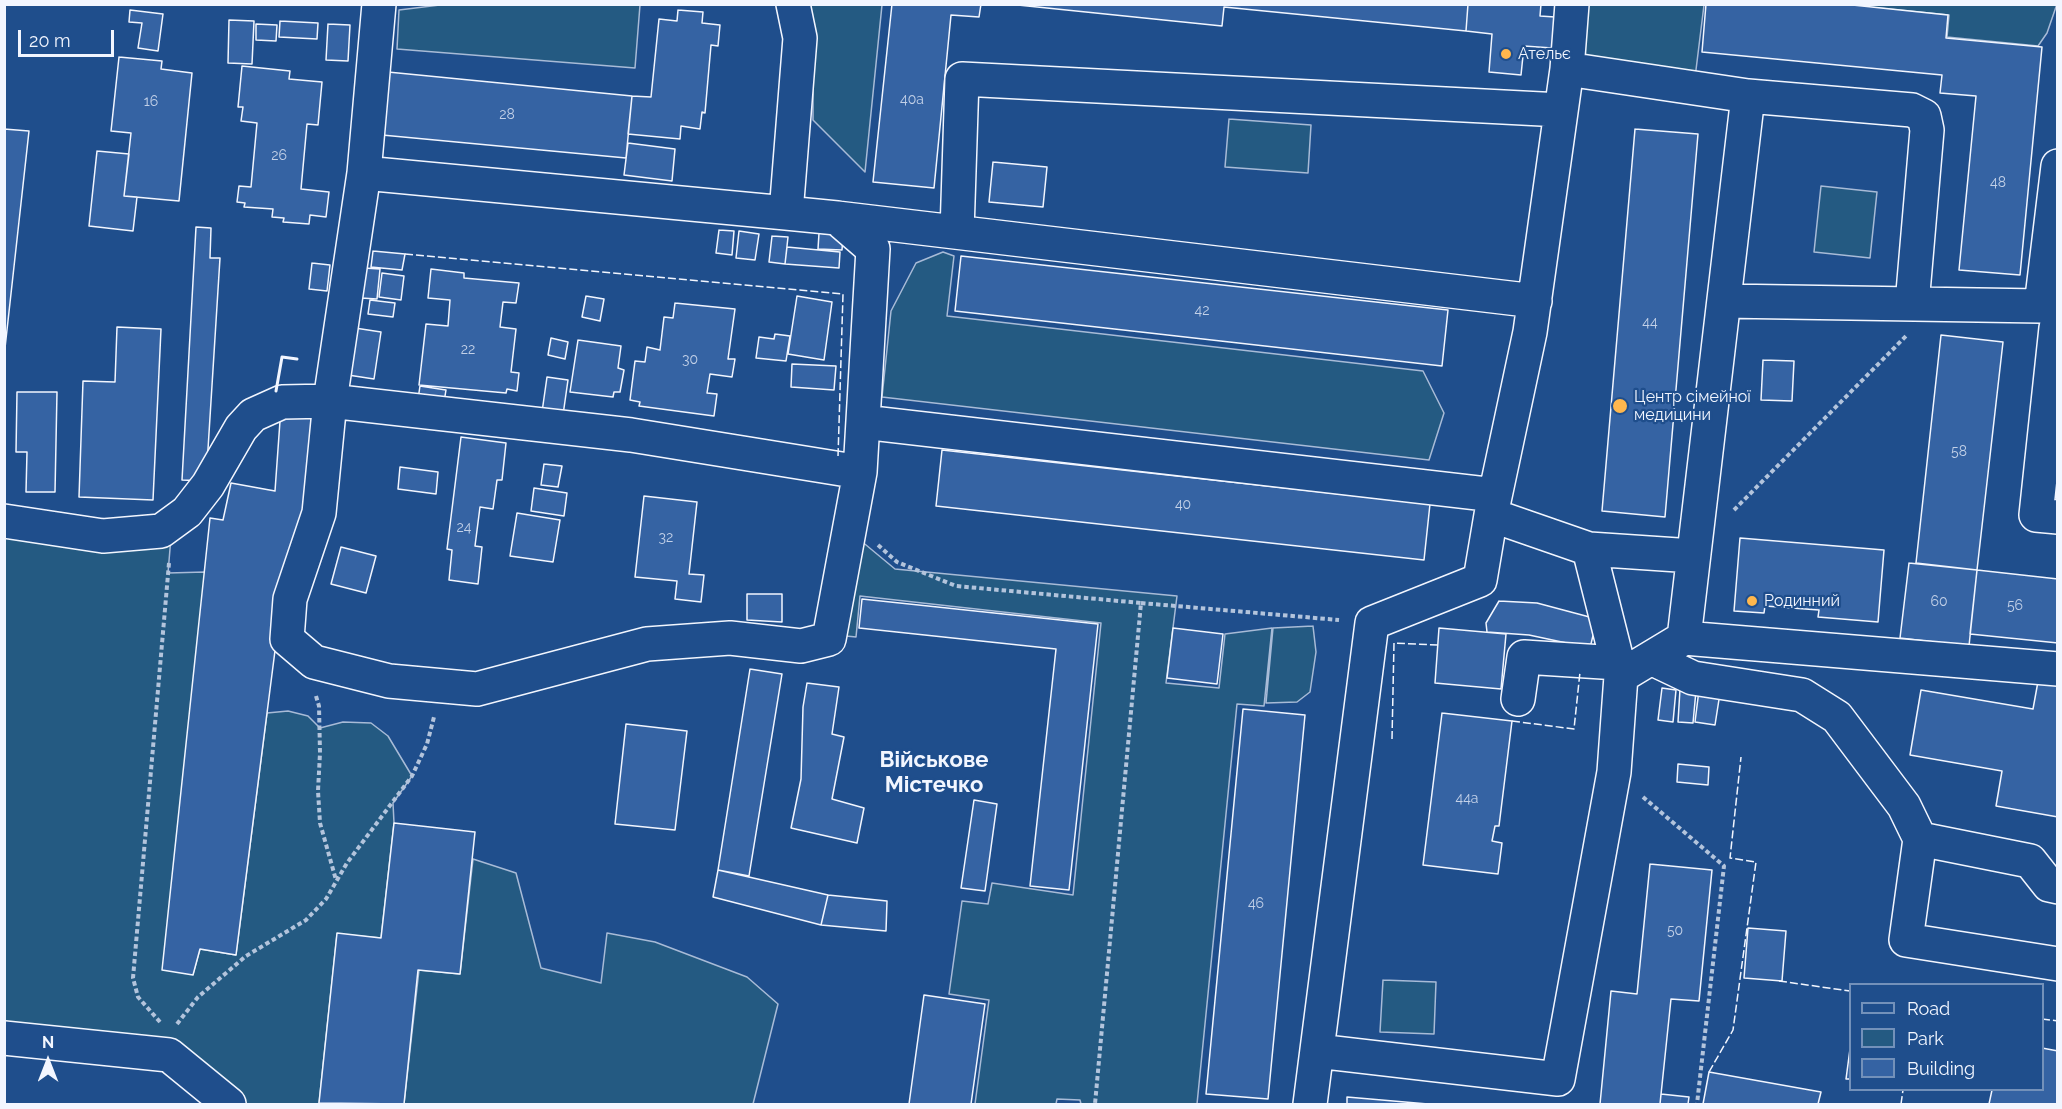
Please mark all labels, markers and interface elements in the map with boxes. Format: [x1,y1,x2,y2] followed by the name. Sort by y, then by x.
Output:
[21,18,117,56] scale bar
[29,30,71,51] text: 20 m
[1518,44,1571,64] place label: Ательє
[1499,47,1513,61] marker: Ательє
[900,92,924,108] house number: 40а
[144,94,158,110] house number: 16
[499,107,515,123] house number: 28
[271,148,287,164] house number: 26
[1990,175,2006,191] house number: 48
[1195,303,1209,319] house number: 42
[1642,315,1658,331] house number: 44
[461,342,475,358] house number: 22
[682,352,698,368] house number: 30
[1634,387,1751,425] place label: Центр сімейної медицини
[1611,397,1629,415] marker: Центр сімейної медицини
[1951,444,1967,460] house number: 58
[1175,497,1191,513] house number: 40
[457,520,471,536] house number: 24
[659,530,673,546] house number: 32
[1764,591,1840,611] place label: Родинний
[1745,594,1759,608] marker: Родинний
[1930,594,1948,610] house number: 60
[2007,598,2023,614] house number: 56
[879,747,989,798] district label: Військове Містечко
[1456,791,1478,807] house number: 44а
[1248,896,1264,912] house number: 46
[1667,923,1683,939] house number: 50
[1849,983,2044,1091] legend
[1907,998,1950,1019] text: Road
[1907,1028,1944,1049] text: Park
[18,1031,78,1091] north arrow
[42,1033,54,1052] text: N
[1907,1058,1975,1079] text: Building

